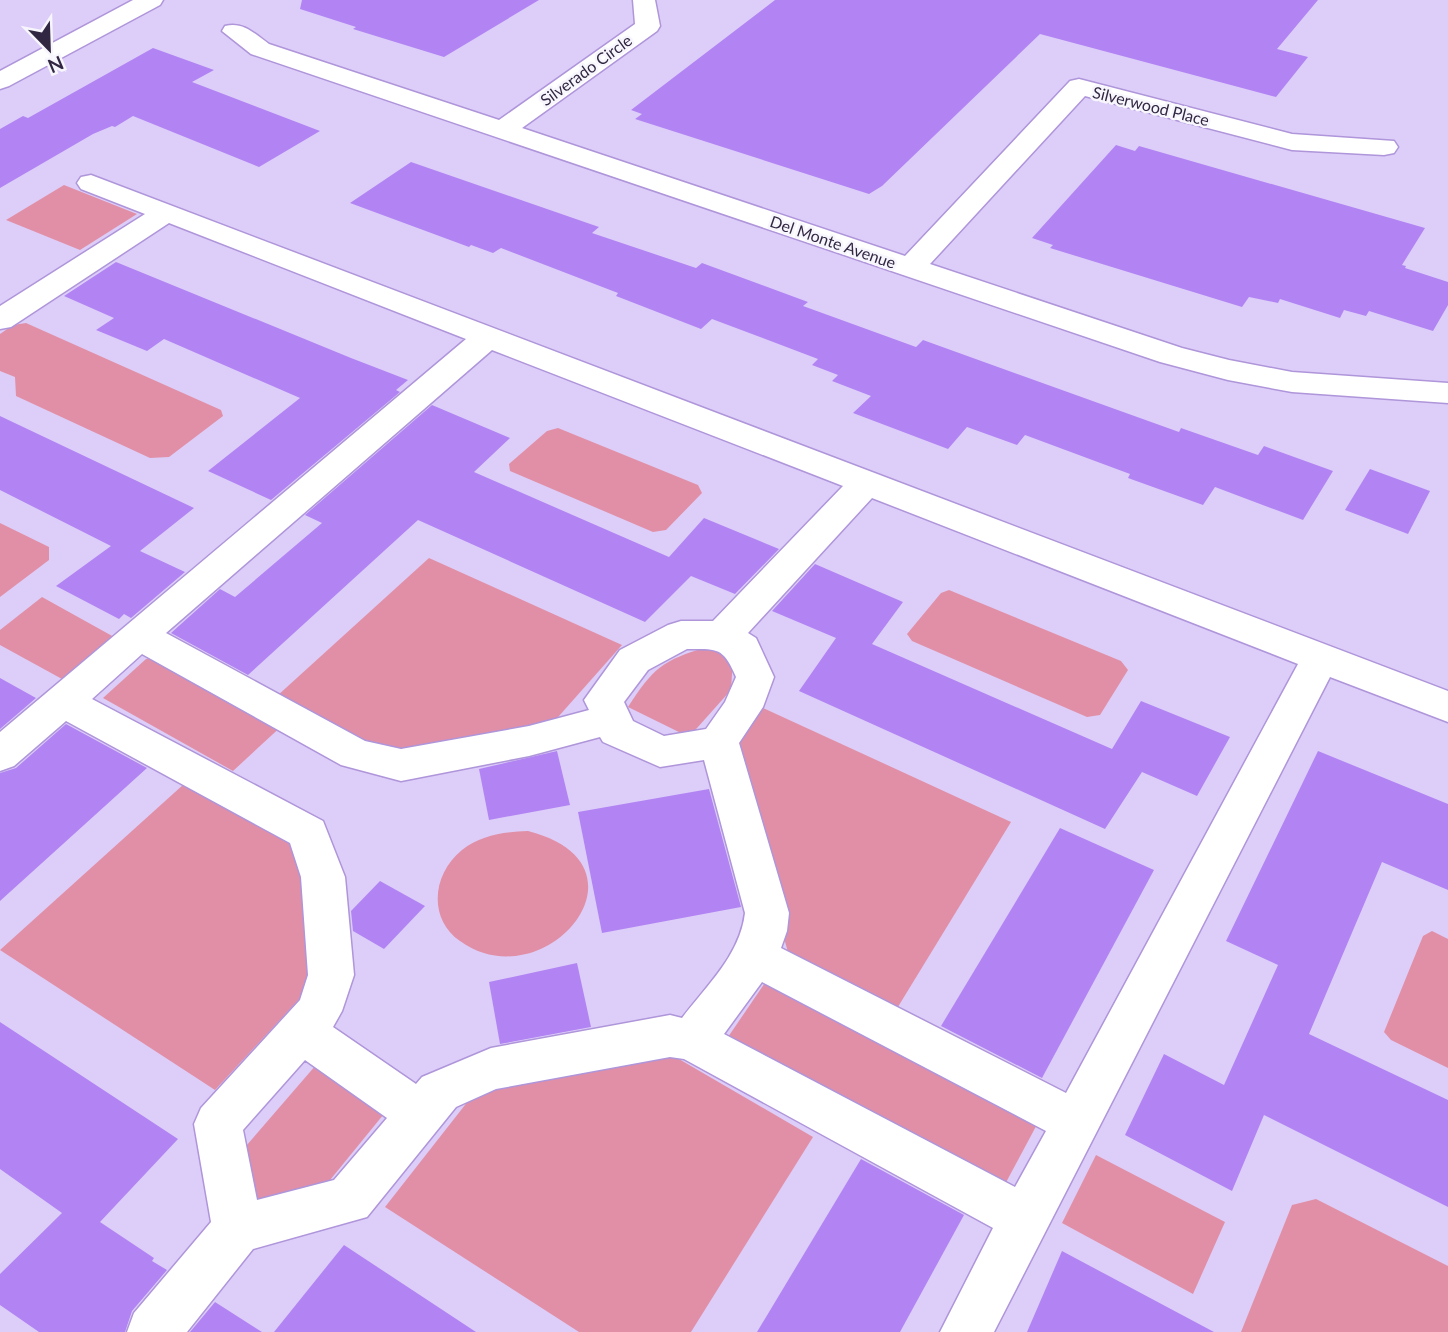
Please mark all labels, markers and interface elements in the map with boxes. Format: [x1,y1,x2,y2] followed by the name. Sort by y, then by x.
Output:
[14,14,84,84] north arrow
[536,30,635,109] street label: Silverado Circle
[45,52,67,79] text: N
[1091,82,1211,129] street label: Silverwood Place
[768,211,898,272] street label: Del Monte Avenue

